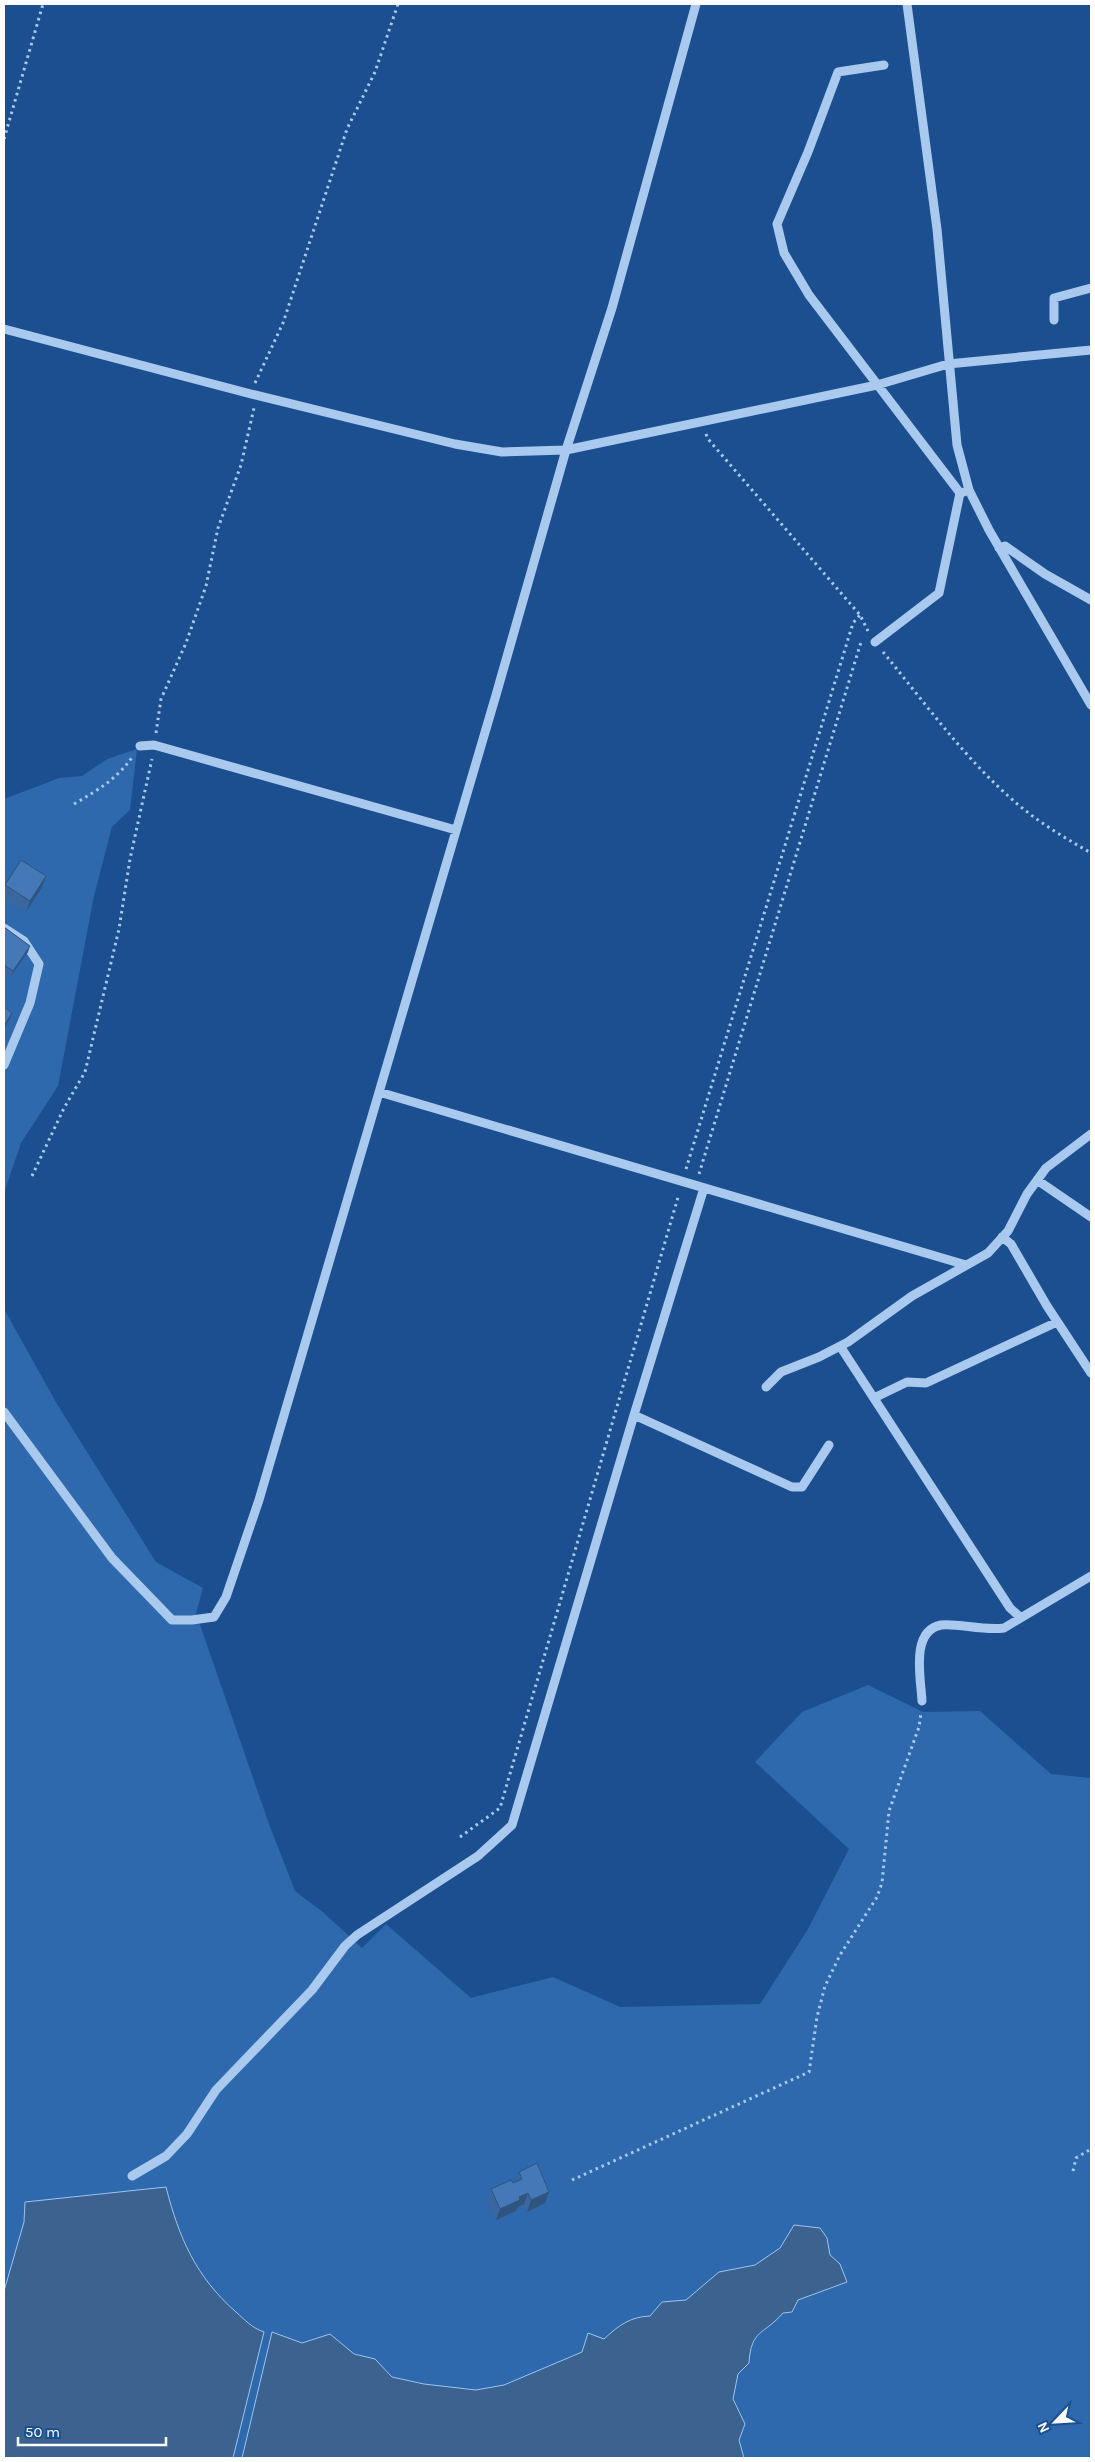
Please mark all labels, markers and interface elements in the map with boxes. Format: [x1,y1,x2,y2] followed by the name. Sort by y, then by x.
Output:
[1030,2397,1080,2447] north arrow
[18,2414,165,2446] scale bar
[1034,2419,1053,2435] text: N
[25,2423,60,2441] text: 50 m

